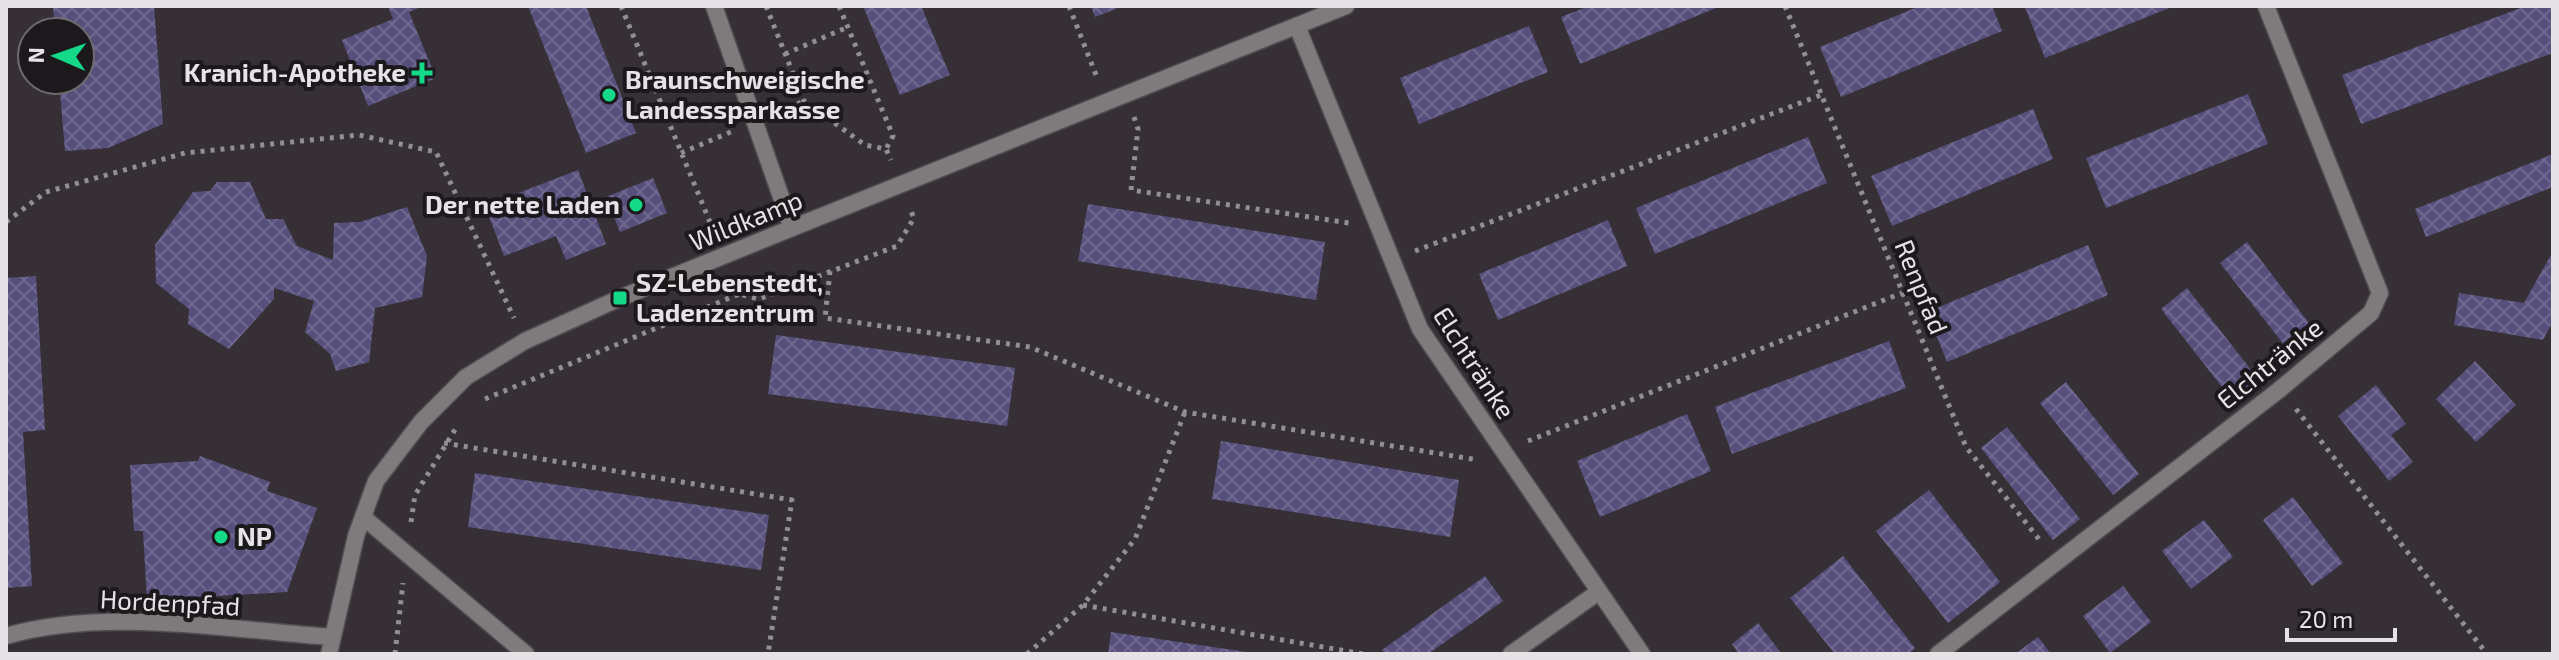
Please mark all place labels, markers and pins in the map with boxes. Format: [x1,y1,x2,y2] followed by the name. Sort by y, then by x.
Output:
[184,56,406,87] place label: Kranich-Apotheke
[625,63,865,124] place label: Braunschweigische Landessparkasse
[413,64,431,82] marker: Kranich-Apotheke
[600,86,618,104] marker: Braunschweigische Landessparkasse
[425,188,620,219] place label: Der nette Laden
[627,196,645,214] marker: Der nette Laden
[636,266,823,327] place label: SZ-Lebenstedt, Ladenzentrum
[611,289,629,307] marker: SZ-Lebenstedt, Ladenzentrum
[237,520,272,551] place label: NP
[212,528,230,546] marker: NP

